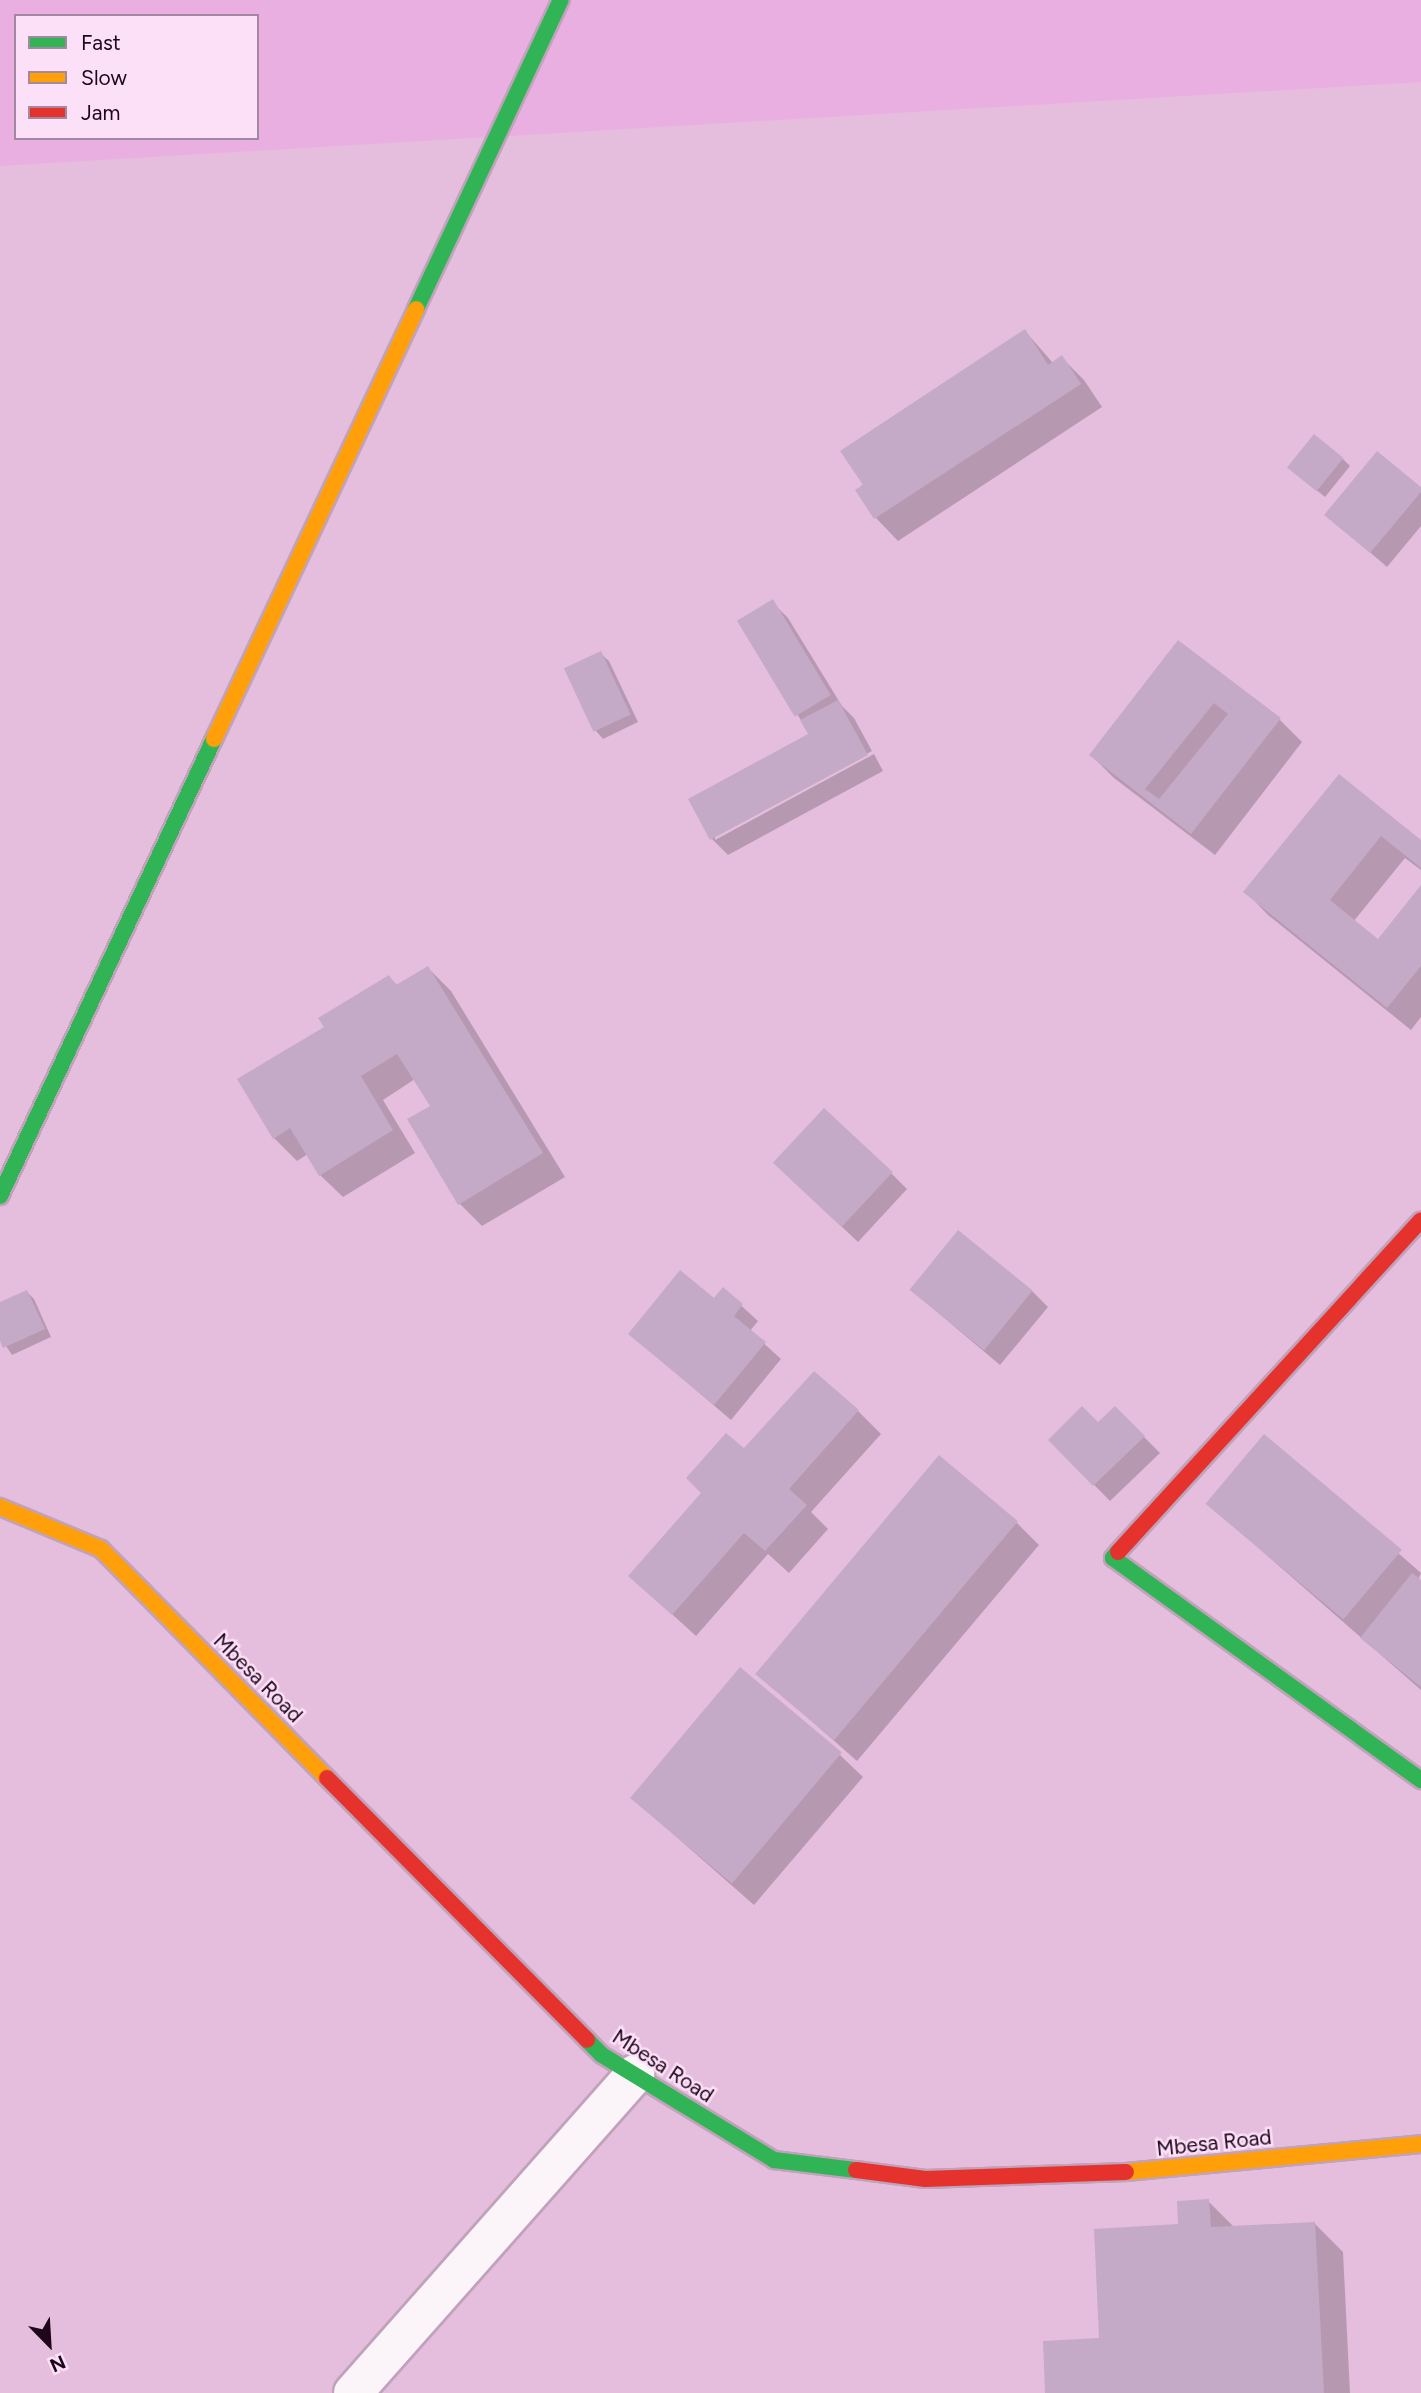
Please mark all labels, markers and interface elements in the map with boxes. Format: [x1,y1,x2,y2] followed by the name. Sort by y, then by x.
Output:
[14,14,259,140] legend
[81,30,121,55] text: Fast
[81,65,127,90] text: Slow
[81,100,120,125] text: Jam
[208,1628,308,1728] street label: Mbesa Road
[608,2024,718,2108] street label: Mbesa Road
[1155,2124,1273,2162] street label: Mbesa Road
[14,2309,84,2379] north arrow
[46,2350,69,2377] text: N

